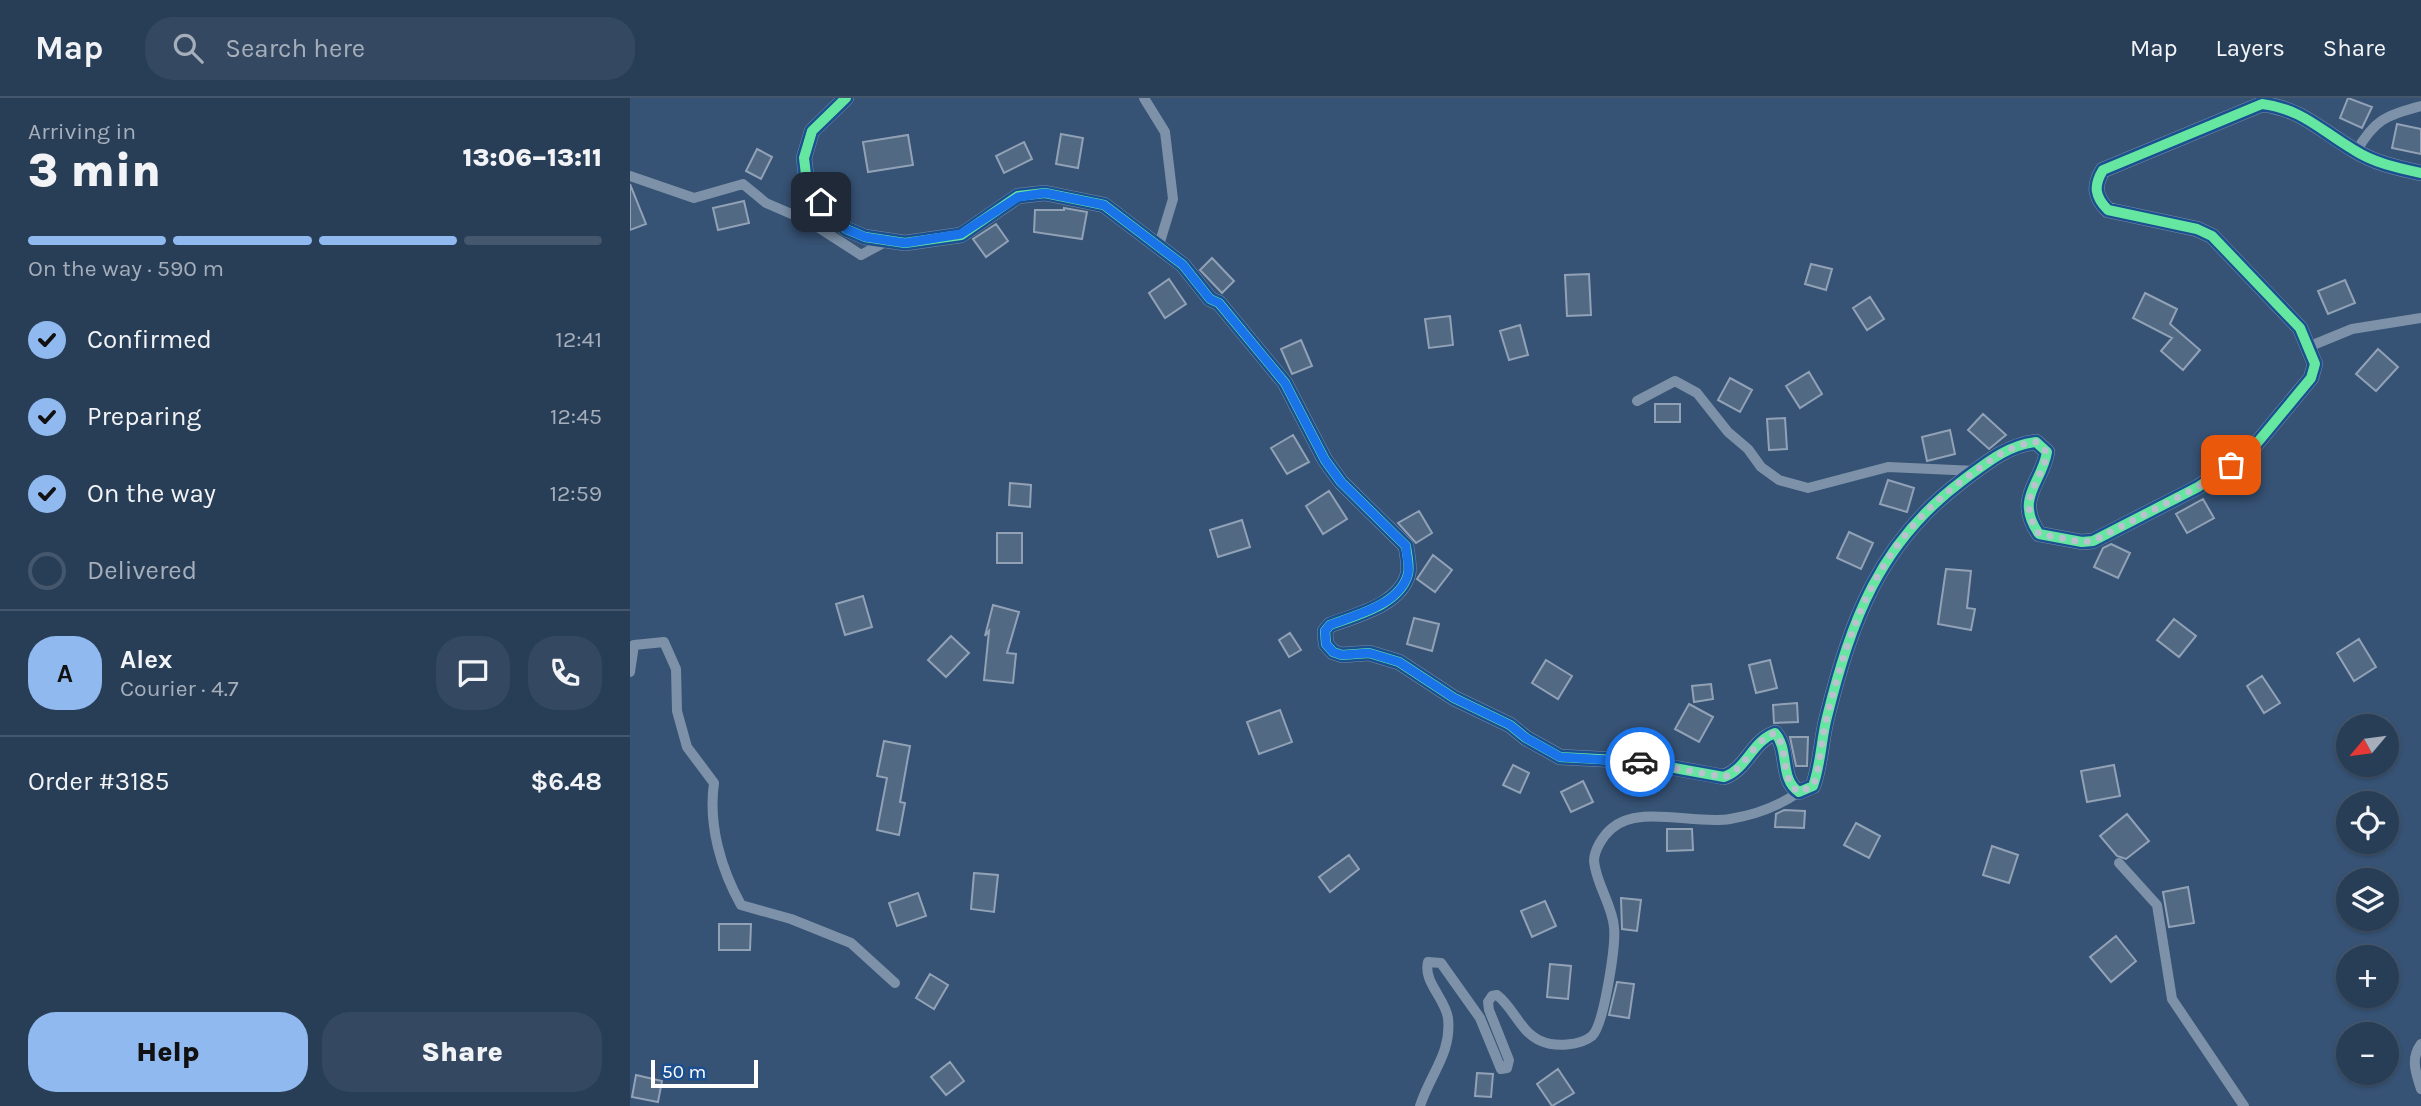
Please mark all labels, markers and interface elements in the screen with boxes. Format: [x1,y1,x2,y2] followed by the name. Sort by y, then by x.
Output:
[145,17,635,80] search box
[35,29,103,67] text: Map
[169,29,207,67] icon: search
[225,33,365,64] text: Search here
[2130,34,2178,62] text: Map
[2216,34,2285,62] text: Layers
[2323,34,2386,62] text: Share
[28,118,136,145] text: Arriving in
[463,142,602,173] text: 13:06–13:11
[28,144,161,198] text: 3 min
[791,172,851,232] pin
[802,183,840,221] icon: home
[28,255,224,282] text: On the way · 590 m
[28,321,66,359] icon: check
[87,324,212,355] text: Confirmed
[555,326,602,353] text: 12:41
[28,398,66,436] icon: check
[87,401,201,432] text: Preparing
[550,403,602,430] text: 12:45
[2201,435,2261,495] pin
[2212,446,2250,484] icon: bag
[28,475,66,513] icon: check
[87,478,216,509] text: On the way
[549,480,602,507] text: 12:59
[87,555,197,586] text: Delivered
[436,636,510,710] button: chat
[528,636,602,710] button: phone
[120,644,172,675] text: Alex
[57,658,73,689] text: A
[120,675,239,702] text: Courier · 4.7
[2336,714,2399,777] north arrow
[2336,714,2399,1085] map controls
[1605,727,1675,797] courier
[1621,743,1659,781] icon: car
[28,766,169,797] text: Order #3185
[530,766,602,797] text: $6.48
[2336,791,2399,854] button: locate
[2336,868,2399,931] button: layers
[2336,945,2399,1008] button: +
[28,1012,308,1092] button: Help
[322,1012,602,1092] button: Share
[2336,1022,2399,1085] button: −
[651,1057,758,1089] scale bar
[662,1061,706,1083] text: 50 m

